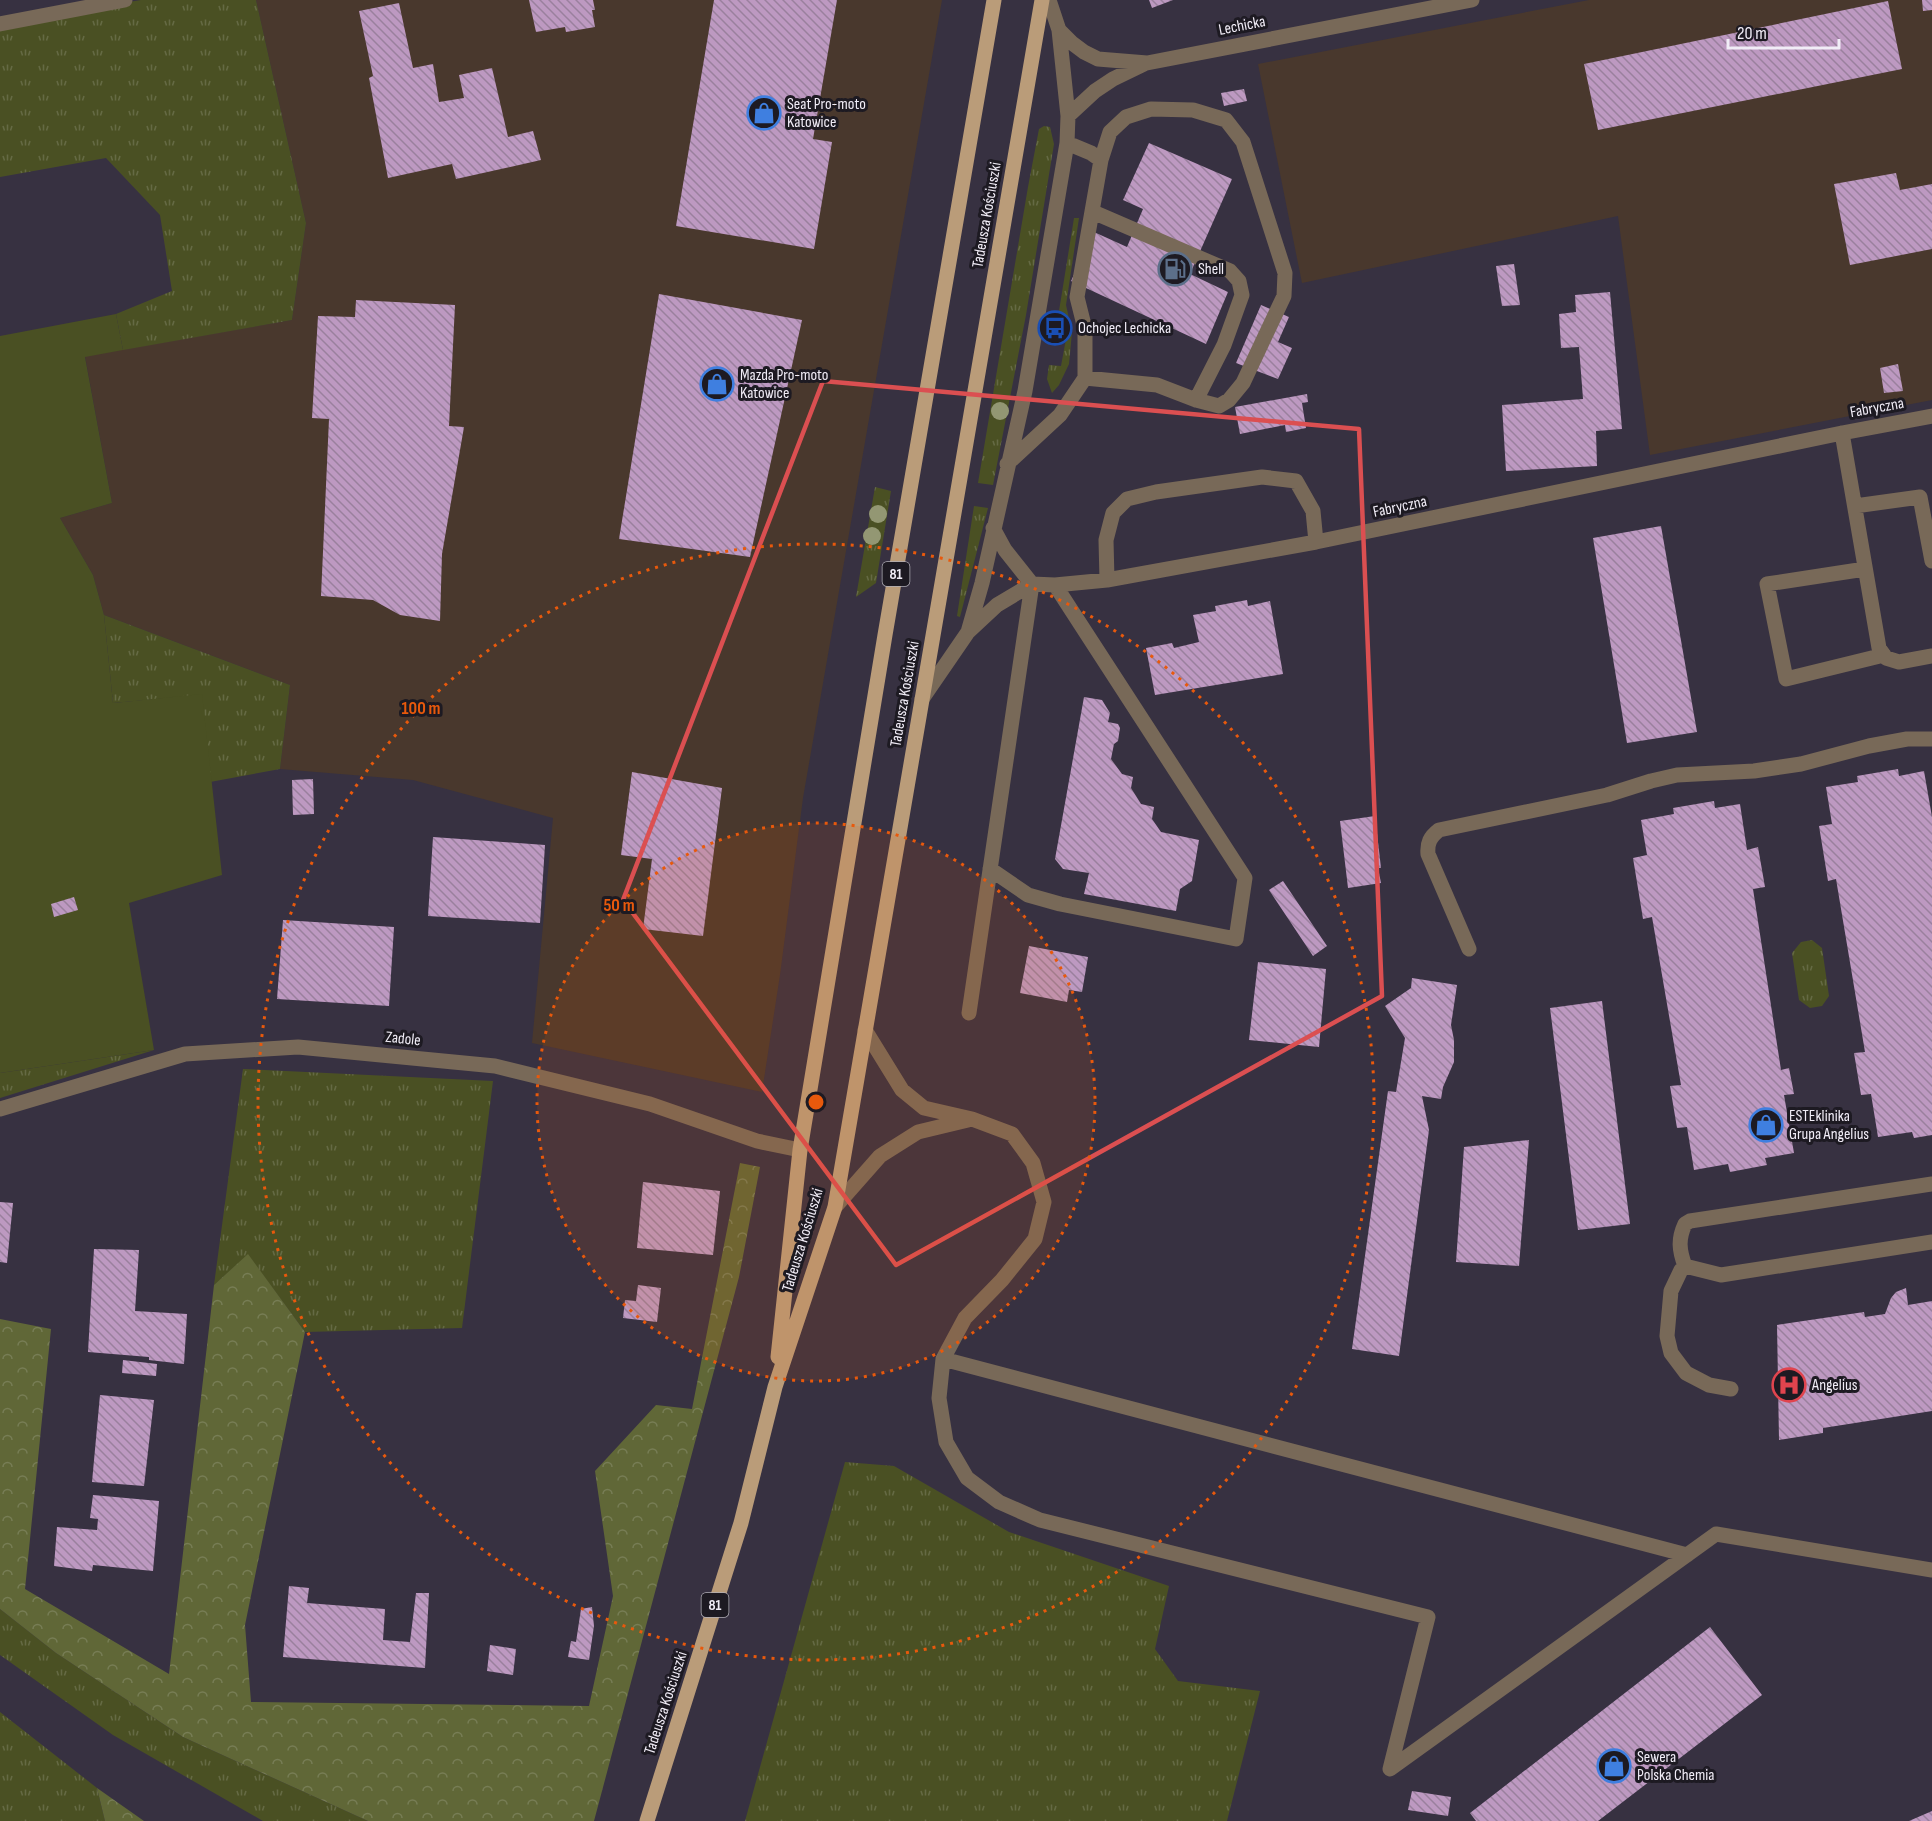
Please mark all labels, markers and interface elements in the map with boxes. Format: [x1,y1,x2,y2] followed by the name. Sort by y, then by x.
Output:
[1217,12,1267,40] street label: Lechicka
[1728,12,1839,50] scale bar
[1737,23,1767,44] text: 20 m
[746,95,782,131] shop icon: Seat Pro-moto Katowice
[787,95,866,132] place label: Seat Pro-moto Katowice
[968,161,1006,269] street label: Tadeusza Kościuszki
[1157,251,1193,287] fuel station icon: Shell
[1198,260,1224,279] place label: Shell
[1037,310,1073,346] bus stop icon: Ochojec Lechicka
[1078,319,1171,338] place label: Ochojec Lechicka
[699,366,735,402] shop icon: Mazda Pro-moto Katowice
[740,366,828,403] place label: Mazda Pro-moto Katowice
[1849,394,1905,422] street label: Fabryczna
[1371,492,1429,522] street label: Fabryczna
[882,562,910,586] road number: 81
[886,640,924,748] street label: Tadeusza Kościuszki
[402,698,441,719] text: 100 m
[603,895,635,916] text: 50 m
[384,1028,422,1050] street label: Zadole
[806,1092,826,1112] centre of rings
[1748,1107,1784,1143] shop icon: ESTEklinika Grupa Angelius
[1789,1107,1869,1144] place label: ESTEklinika Grupa Angelius
[778,1186,828,1294] street label: Tadeusza Kościuszki
[1771,1367,1807,1403] hospital icon: Angelius
[1811,1376,1858,1395] place label: Angelius
[702,1593,728,1617] road number: 81
[640,1649,692,1757] street label: Tadeusza Kościuszki
[1596,1748,1632,1784] shop icon: Sewera Polska Chemia
[1637,1748,1714,1785] place label: Sewera Polska Chemia

